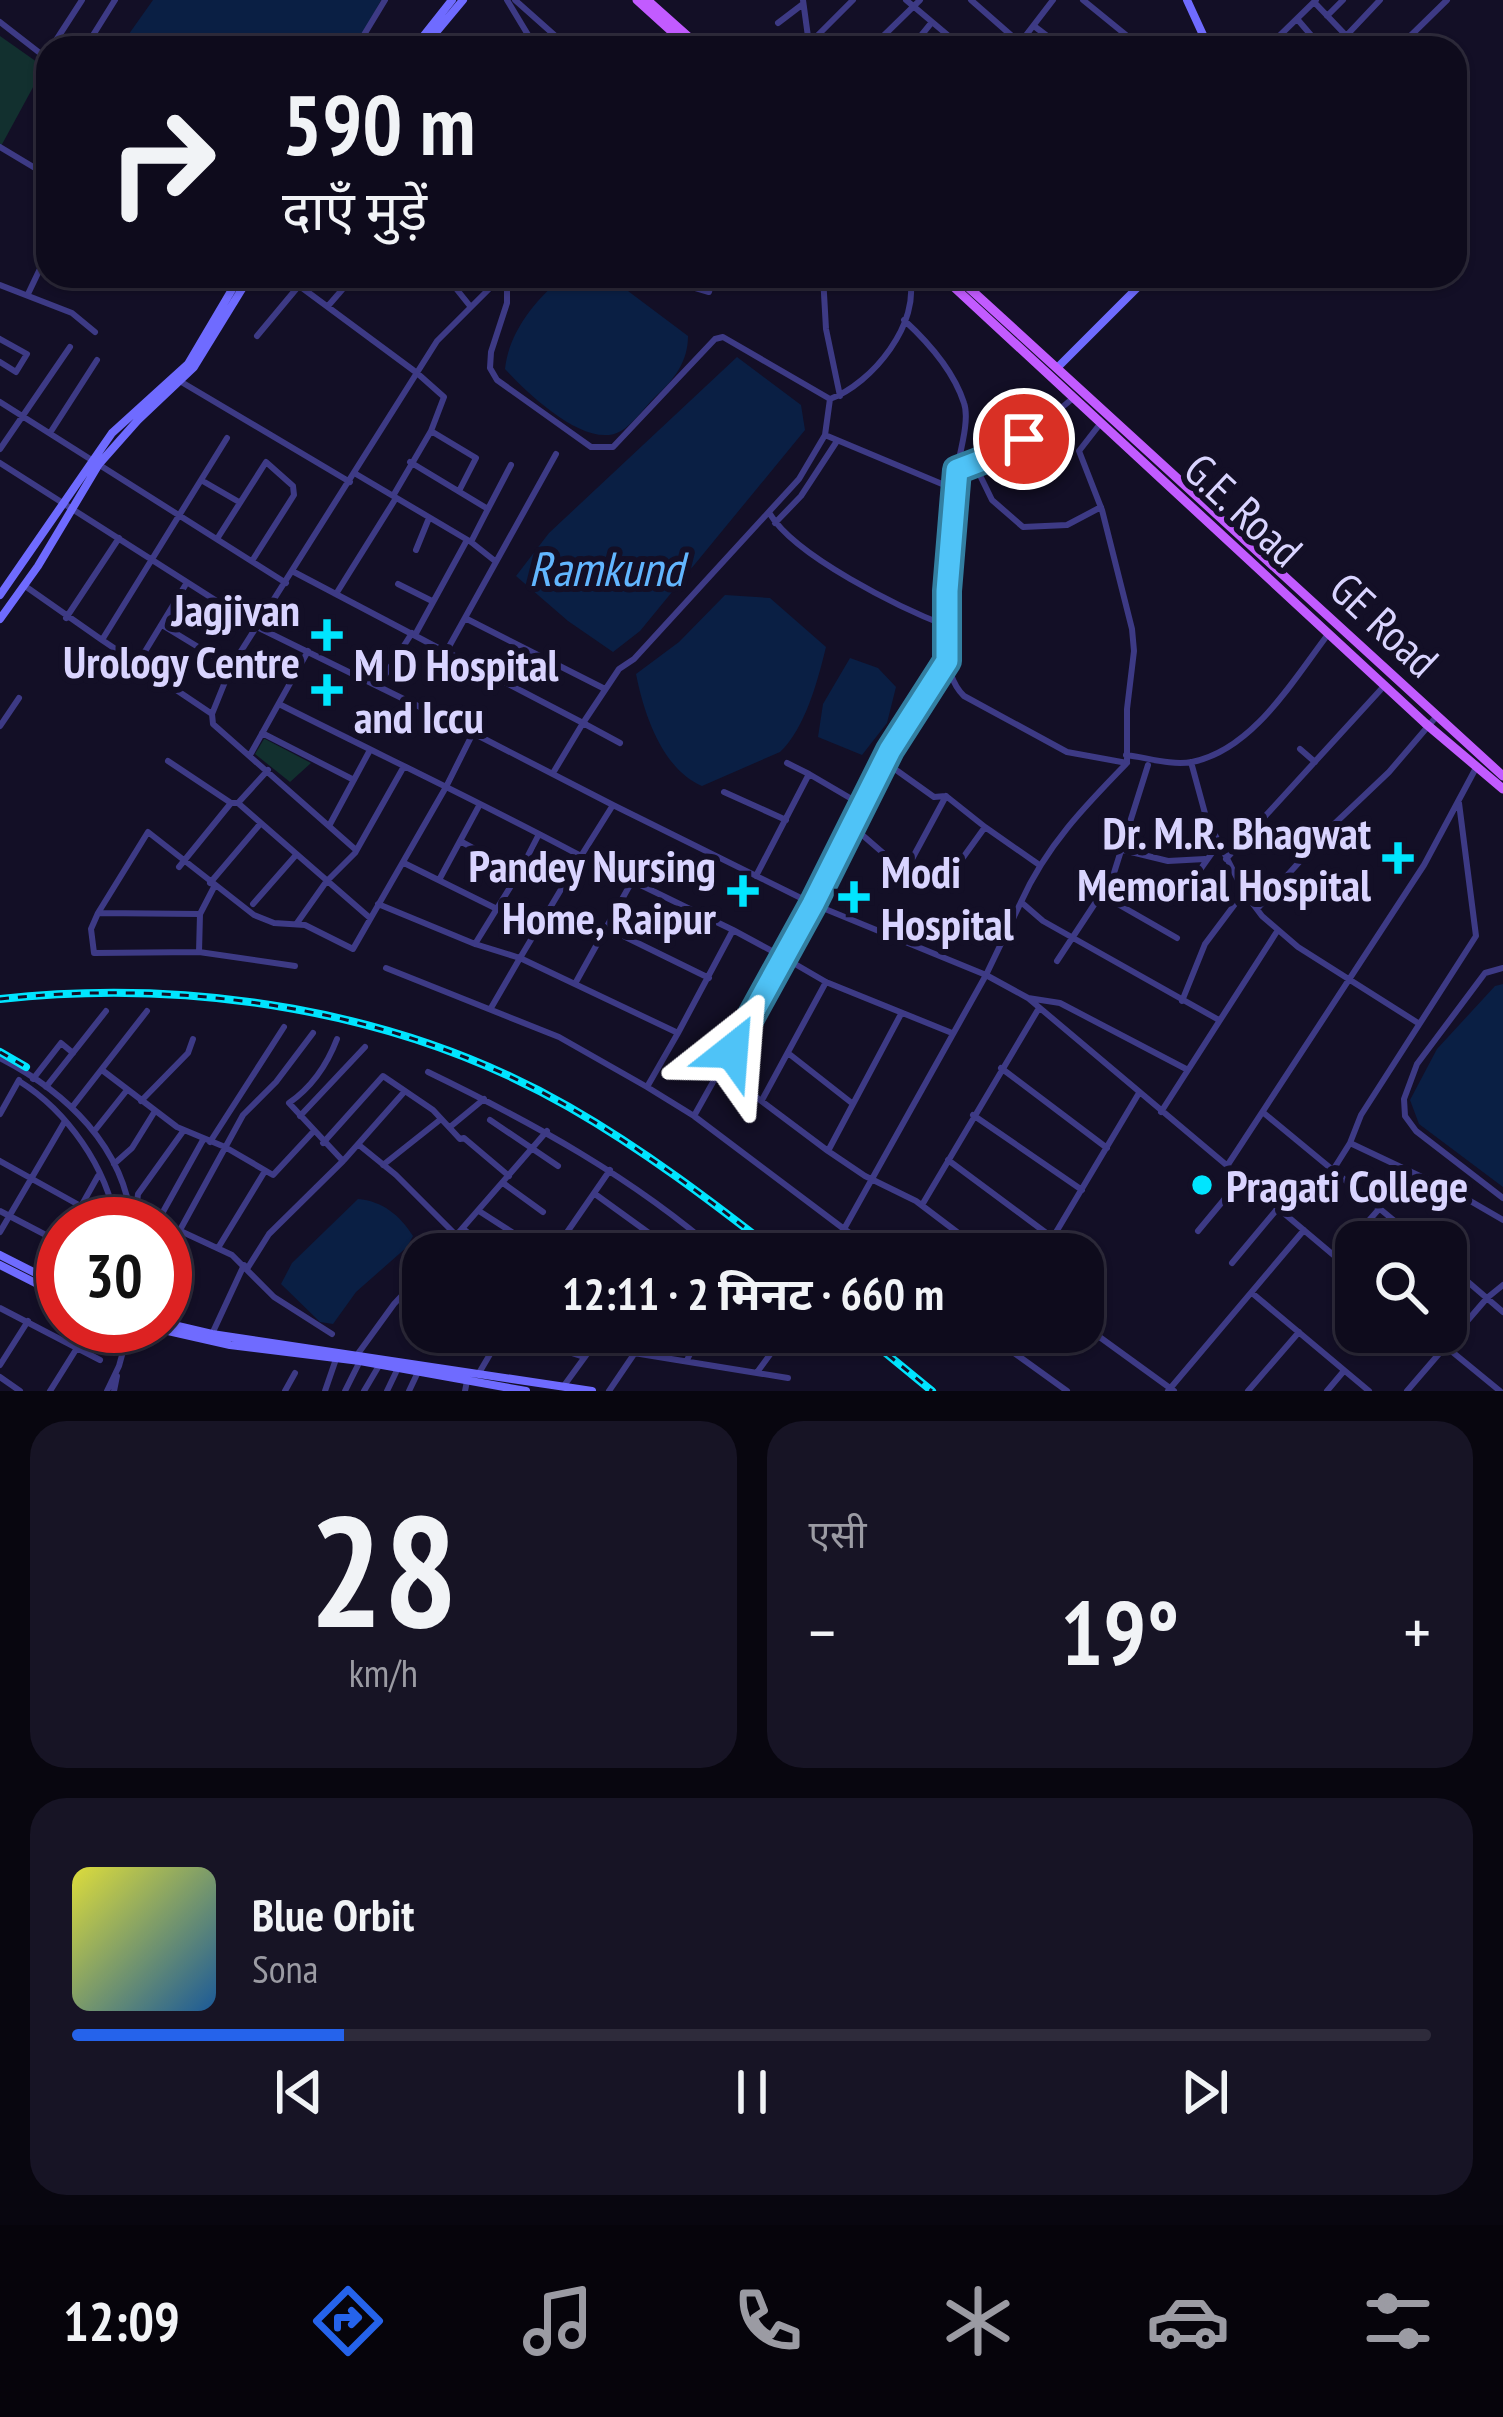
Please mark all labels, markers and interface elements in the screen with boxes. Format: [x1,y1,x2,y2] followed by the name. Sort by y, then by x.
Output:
[282,69,475,178] text: 590 m
[84,84,240,240] icon: right
[282,175,427,245] text: दाएँ मुड़ें
[973,388,1075,490] pin
[991,406,1057,472] icon: arrive
[1173,440,1315,578] street label: G.E. Road
[529,537,690,599] water label: Ramkund
[1319,559,1451,689] street label: GE Road
[63,580,300,690] place label: Jagjivan Urology Centre
[311,619,343,651] marker: Jagjivan Urology Centre
[354,635,560,745] place label: M D Hospital and Iccu
[311,674,343,706] marker: M D Hospital and Iccu
[1077,803,1372,913] place label: Dr. M.R. Bhagwat Memorial Hospital
[468,836,717,946] place label: Pandey Nursing Home, Raipur
[881,842,1015,952] place label: Modi Hospital
[1382,842,1414,874] marker: Dr. M.R. Bhagwat Memorial Hospital
[727,875,759,907] marker: Pandey Nursing Home, Raipur
[838,881,870,913] marker: Modi Hospital
[669,988,795,1114] position arrow
[1226,1156,1468,1214] place label: Pragati College
[1189,1172,1215,1198] marker: Pragati College
[36,1197,192,1353] speed limit sign: 30
[1335,1221,1467,1353] map controls
[1335,1221,1467,1353] button: search
[562,1264,944,1322] text: 12:11 · 2 मिनट · 660 m
[309,1468,458,1670] text: 28
[809,1508,867,1559] text: एसी
[1060,1573,1179,1690] text: 19°
[809,1589,836,1674] text: −
[1404,1589,1431,1674] text: +
[349,1647,418,1698] text: km/h
[252,1885,414,1943] text: Blue Orbit
[252,1943,318,1994] text: Sona
[266,2059,332,2125] icon: previous
[719,2059,785,2125] icon: pause
[1172,2059,1238,2125] icon: next
[306,2279,390,2363] icon: directions
[516,2279,600,2363] icon: music
[726,2279,810,2363] icon: phone
[936,2279,1020,2363] icon: climate
[1146,2279,1230,2363] icon: car
[1356,2279,1440,2363] icon: filters
[63,2286,180,2356] text: 12:09

